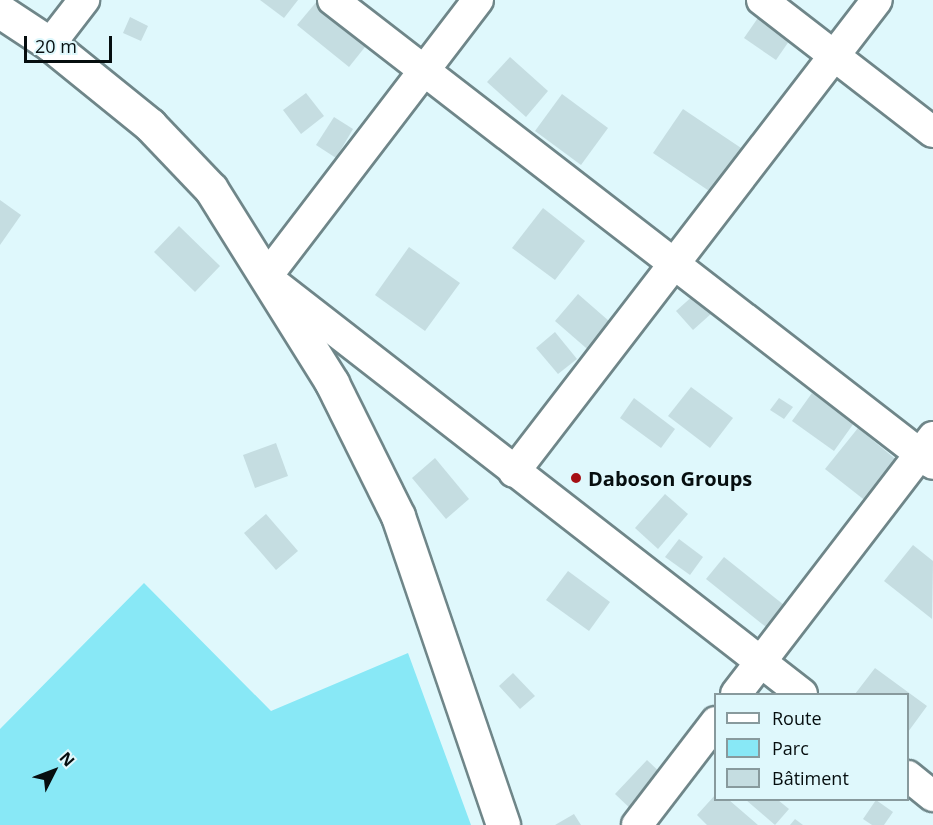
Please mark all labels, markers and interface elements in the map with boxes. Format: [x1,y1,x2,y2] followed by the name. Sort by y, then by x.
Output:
[27,24,116,62] scale bar
[35,34,77,58] text: 20 m
[588,466,752,490] place label: Daboson Groups
[569,471,583,485] marker: Daboson Groups
[714,693,909,801] legend
[772,706,822,730] text: Route
[772,736,809,760] text: Parc
[24,741,84,801] north arrow
[55,747,80,771] text: N
[772,766,849,790] text: Bâtiment

